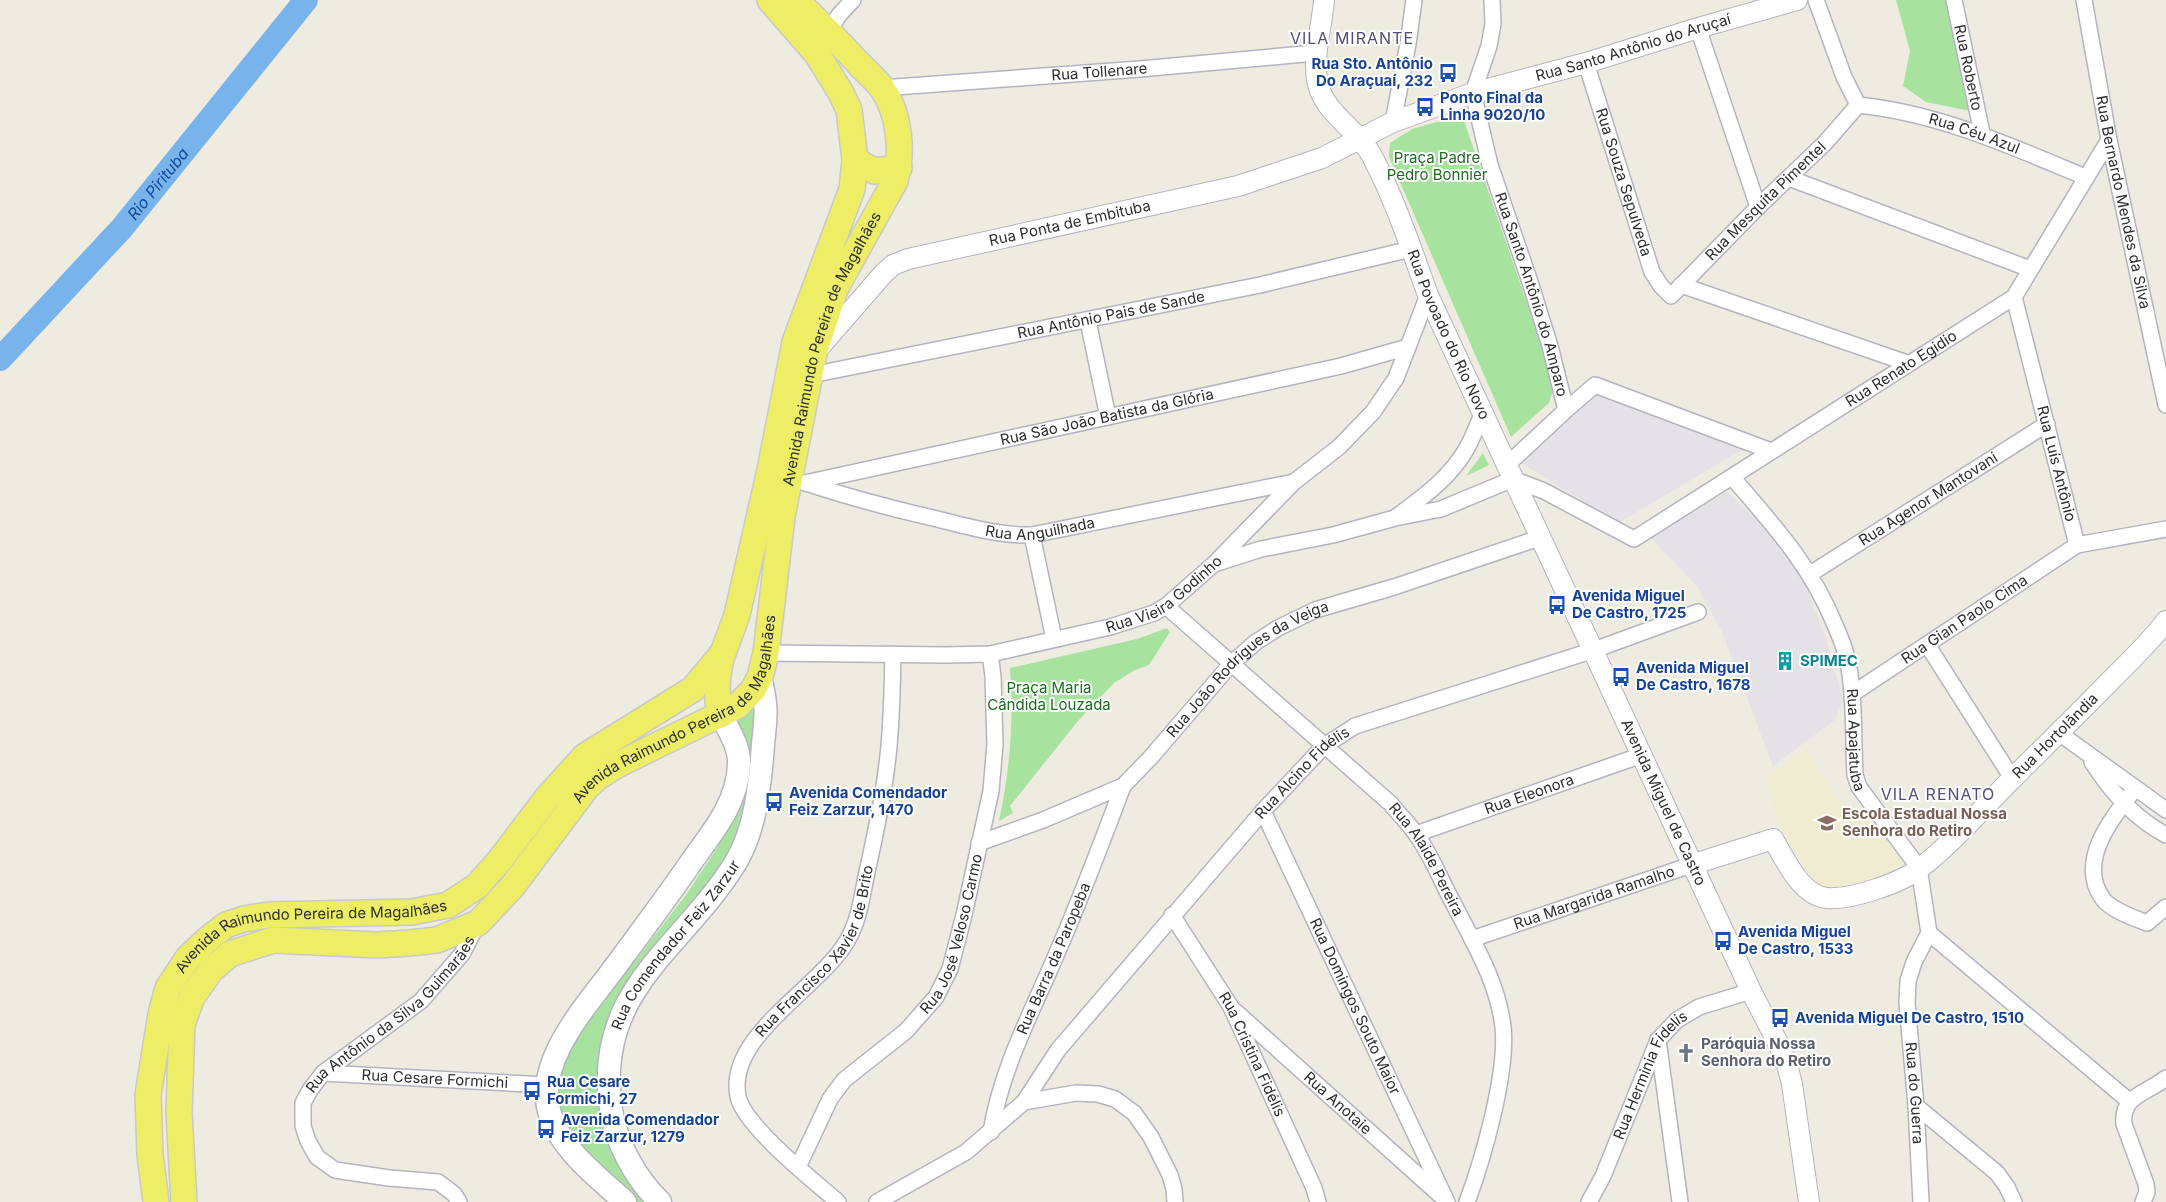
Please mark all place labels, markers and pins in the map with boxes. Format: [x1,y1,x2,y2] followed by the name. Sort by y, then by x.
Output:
[1311,54,1433,90] place label: Rua Sto. Antônio Do Araçuaí, 232
[1437,62,1459,84] bus stop icon: Rua Sto. Antônio Do Araçuaí, 232
[1440,88,1545,124] place label: Ponto Final da Linha 9020/10
[1414,96,1436,118] bus stop icon: Ponto Final da Linha 9020/10
[1572,586,1686,622] place label: Avenida Miguel De Castro, 1725
[1546,594,1568,616] bus stop icon: Avenida Miguel De Castro, 1725
[1774,650,1796,672] building icon: SPIMEC
[1800,651,1858,670] place label: SPIMEC
[1636,658,1751,694] place label: Avenida Miguel De Castro, 1678
[1610,666,1632,688] bus stop icon: Avenida Miguel De Castro, 1678
[789,783,947,819] place label: Avenida Comendador Feiz Zarzur, 1470
[763,791,785,813] bus stop icon: Avenida Comendador Feiz Zarzur, 1470
[1842,804,2007,840] place label: Escola Estadual Nossa Senhora do Retiro
[1816,812,1838,834] school or university icon: Escola Estadual Nossa Senhora do Retiro
[1738,922,1853,958] place label: Avenida Miguel De Castro, 1533
[1712,930,1734,952] bus stop icon: Avenida Miguel De Castro, 1533
[1769,1007,1791,1029] bus stop icon: Avenida Miguel De Castro, 1510
[1795,1008,2024,1027] place label: Avenida Miguel De Castro, 1510
[1701,1034,1831,1070] place label: Paróquia Nossa Senhora do Retiro
[1675,1042,1697,1064] church icon: Paróquia Nossa Senhora do Retiro
[547,1072,637,1108] place label: Rua Cesare Formichi, 27
[521,1080,543,1102] bus stop icon: Rua Cesare Formichi, 27
[561,1110,719,1146] place label: Avenida Comendador Feiz Zarzur, 1279
[535,1118,557,1140] bus stop icon: Avenida Comendador Feiz Zarzur, 1279

